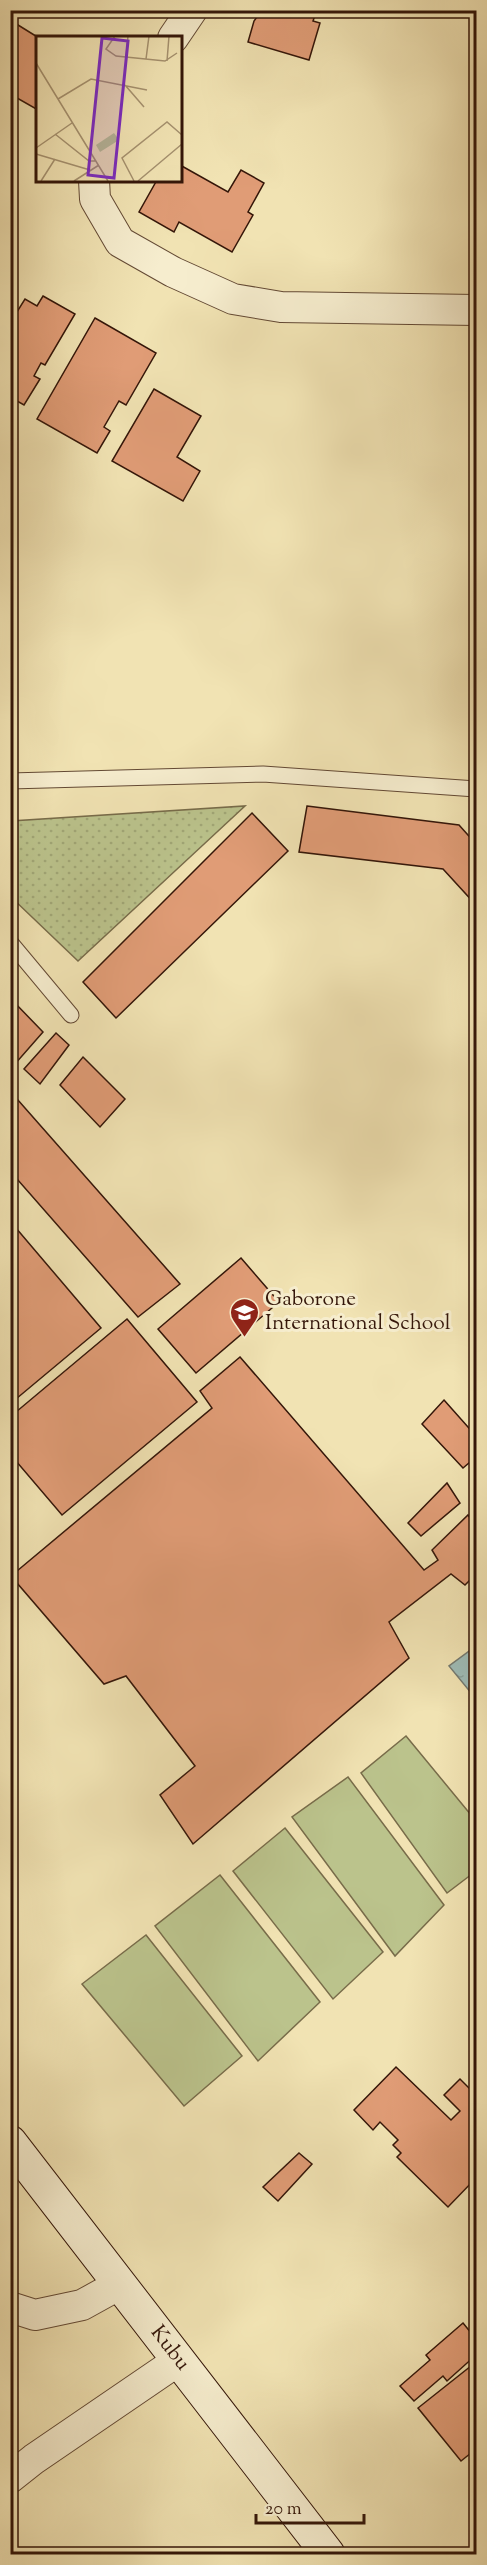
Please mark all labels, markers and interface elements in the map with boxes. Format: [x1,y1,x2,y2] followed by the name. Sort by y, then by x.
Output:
[36,36,182,182] inset map
[265,1285,451,1339] place label: Gaborone International School
[228,1296,260,1338] school or university icon: Gaborone International School
[142,2320,197,2378] street label: Kubu
[256,2487,364,2525] scale bar
[265,2497,302,2523] text: 20 m

